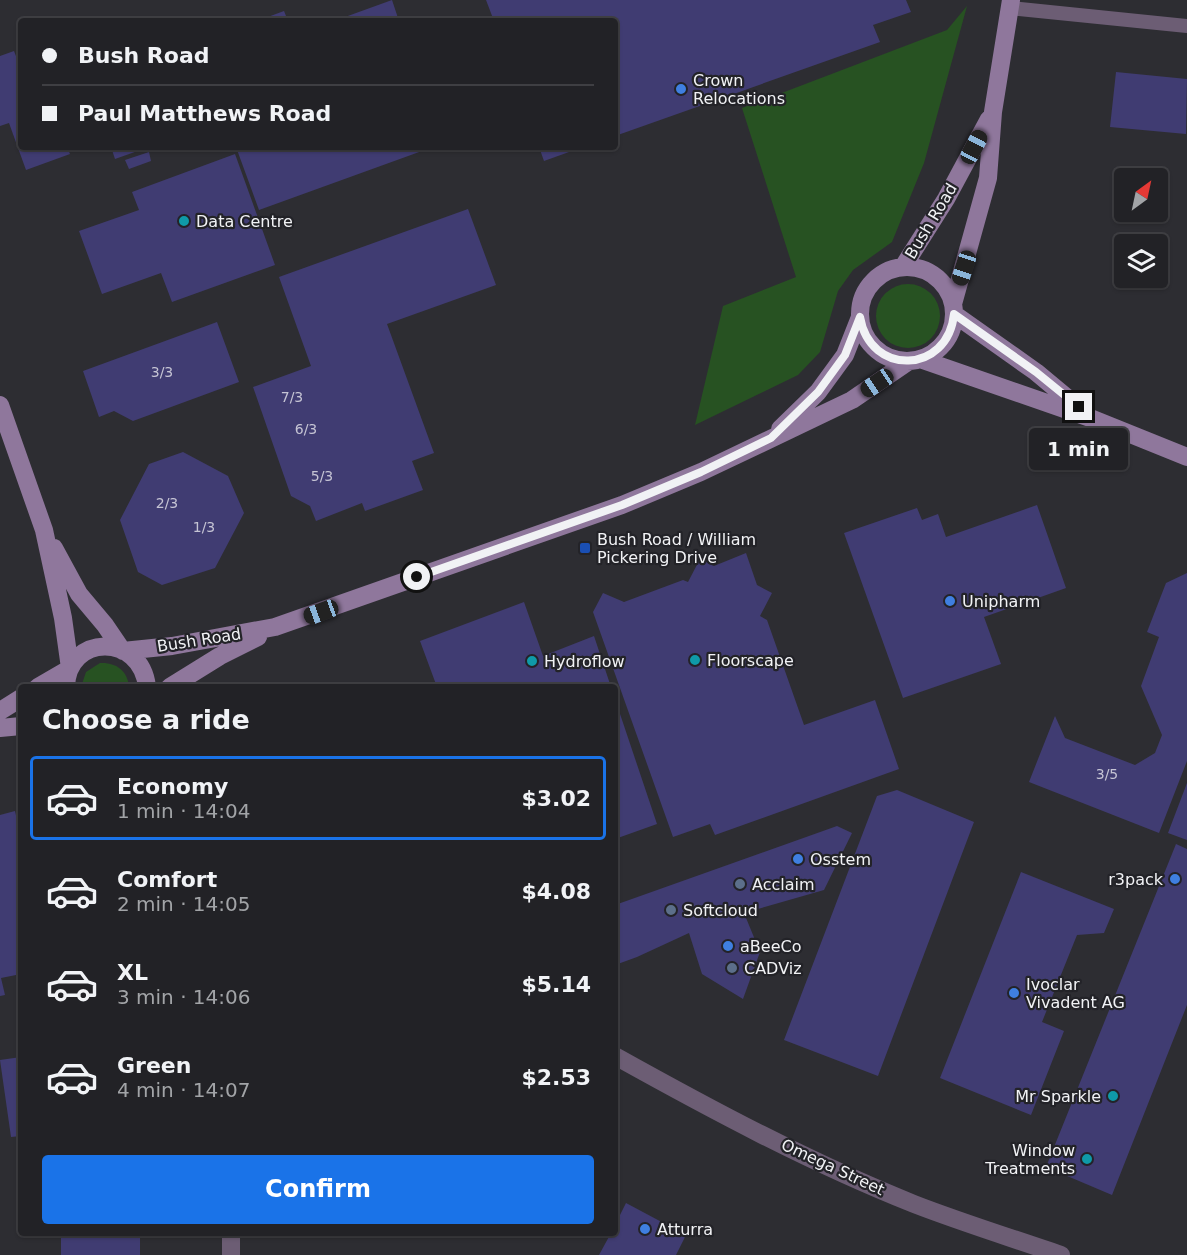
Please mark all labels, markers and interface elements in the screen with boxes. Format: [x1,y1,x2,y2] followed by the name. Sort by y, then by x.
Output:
[78,43,210,68] text: Bush Road
[693,71,785,108] place label: Crown Relocations
[674,82,688,96] marker: Crown Relocations
[78,101,331,126] text: Paul Matthews Road
[958,127,990,167] car
[1114,168,1168,222] north arrow
[1114,168,1168,288] map controls
[901,180,961,262] street label: Bush Road
[196,212,293,231] place label: Data Centre
[177,214,191,228] marker: Data Centre
[1114,234,1168,288] button: layers
[950,248,978,288] car
[151,364,173,380] house number: 3/3
[857,365,897,401] car
[281,389,303,405] house number: 7/3
[1065,393,1092,420] route end
[295,421,317,437] house number: 6/3
[1030,428,1128,470] callout: 1 min
[1047,437,1110,461] text: 1 min
[311,468,333,484] house number: 5/3
[156,495,178,511] house number: 2/3
[193,519,215,535] house number: 1/3
[597,530,756,567] place label: Bush Road / William Pickering Drive
[578,541,592,555] marker: Bush Road / William Pickering Drive
[403,563,430,590] route start
[962,592,1040,611] place label: Unipharm
[943,594,957,608] marker: Unipharm
[301,597,341,627] car
[156,624,242,656] street label: Bush Road
[707,651,794,670] place label: Floorscape
[544,652,625,671] place label: Hydroflow
[688,653,702,667] marker: Floorscape
[525,654,539,668] marker: Hydroflow
[42,704,250,735] text: Choose a ride
[1096,766,1118,782] house number: 3/5
[45,771,99,825] icon: car
[117,774,228,799] text: Economy
[521,786,591,811] text: $3.02
[117,799,251,823] text: 1 min · 14:04
[810,850,871,869] place label: Osstem
[791,852,805,866] marker: Osstem
[45,864,99,918] icon: car
[117,867,217,892] text: Comfort
[1108,870,1164,889] place label: r3pack
[1168,872,1182,886] marker: r3pack
[752,875,815,894] place label: Acclaim
[733,877,747,891] marker: Acclaim
[521,879,591,904] text: $4.08
[117,892,251,916] text: 2 min · 14:05
[683,901,758,920] place label: Softcloud
[664,903,678,917] marker: Softcloud
[740,937,801,956] place label: aBeeCo
[721,939,735,953] marker: aBeeCo
[45,957,99,1011] icon: car
[744,959,802,978] place label: CADViz
[117,960,148,985] text: XL
[725,961,739,975] marker: CADViz
[521,972,591,997] text: $5.14
[1026,975,1125,1012] place label: Ivoclar Vivadent AG
[117,985,251,1009] text: 3 min · 14:06
[1007,986,1021,1000] marker: Ivoclar Vivadent AG
[45,1050,99,1104] icon: car
[117,1053,191,1078] text: Green
[521,1065,591,1090] text: $2.53
[117,1078,251,1102] text: 4 min · 14:07
[1015,1087,1101,1106] place label: Mr Sparkle
[1106,1089,1120,1103] marker: Mr Sparkle
[778,1135,888,1199] street label: Omega Street
[984,1141,1075,1178] place label: Window Treatments
[1080,1152,1094,1166] marker: Window Treatments
[42,1155,594,1224] button: Confirm
[657,1220,713,1239] place label: Atturra
[638,1222,652,1236] marker: Atturra

